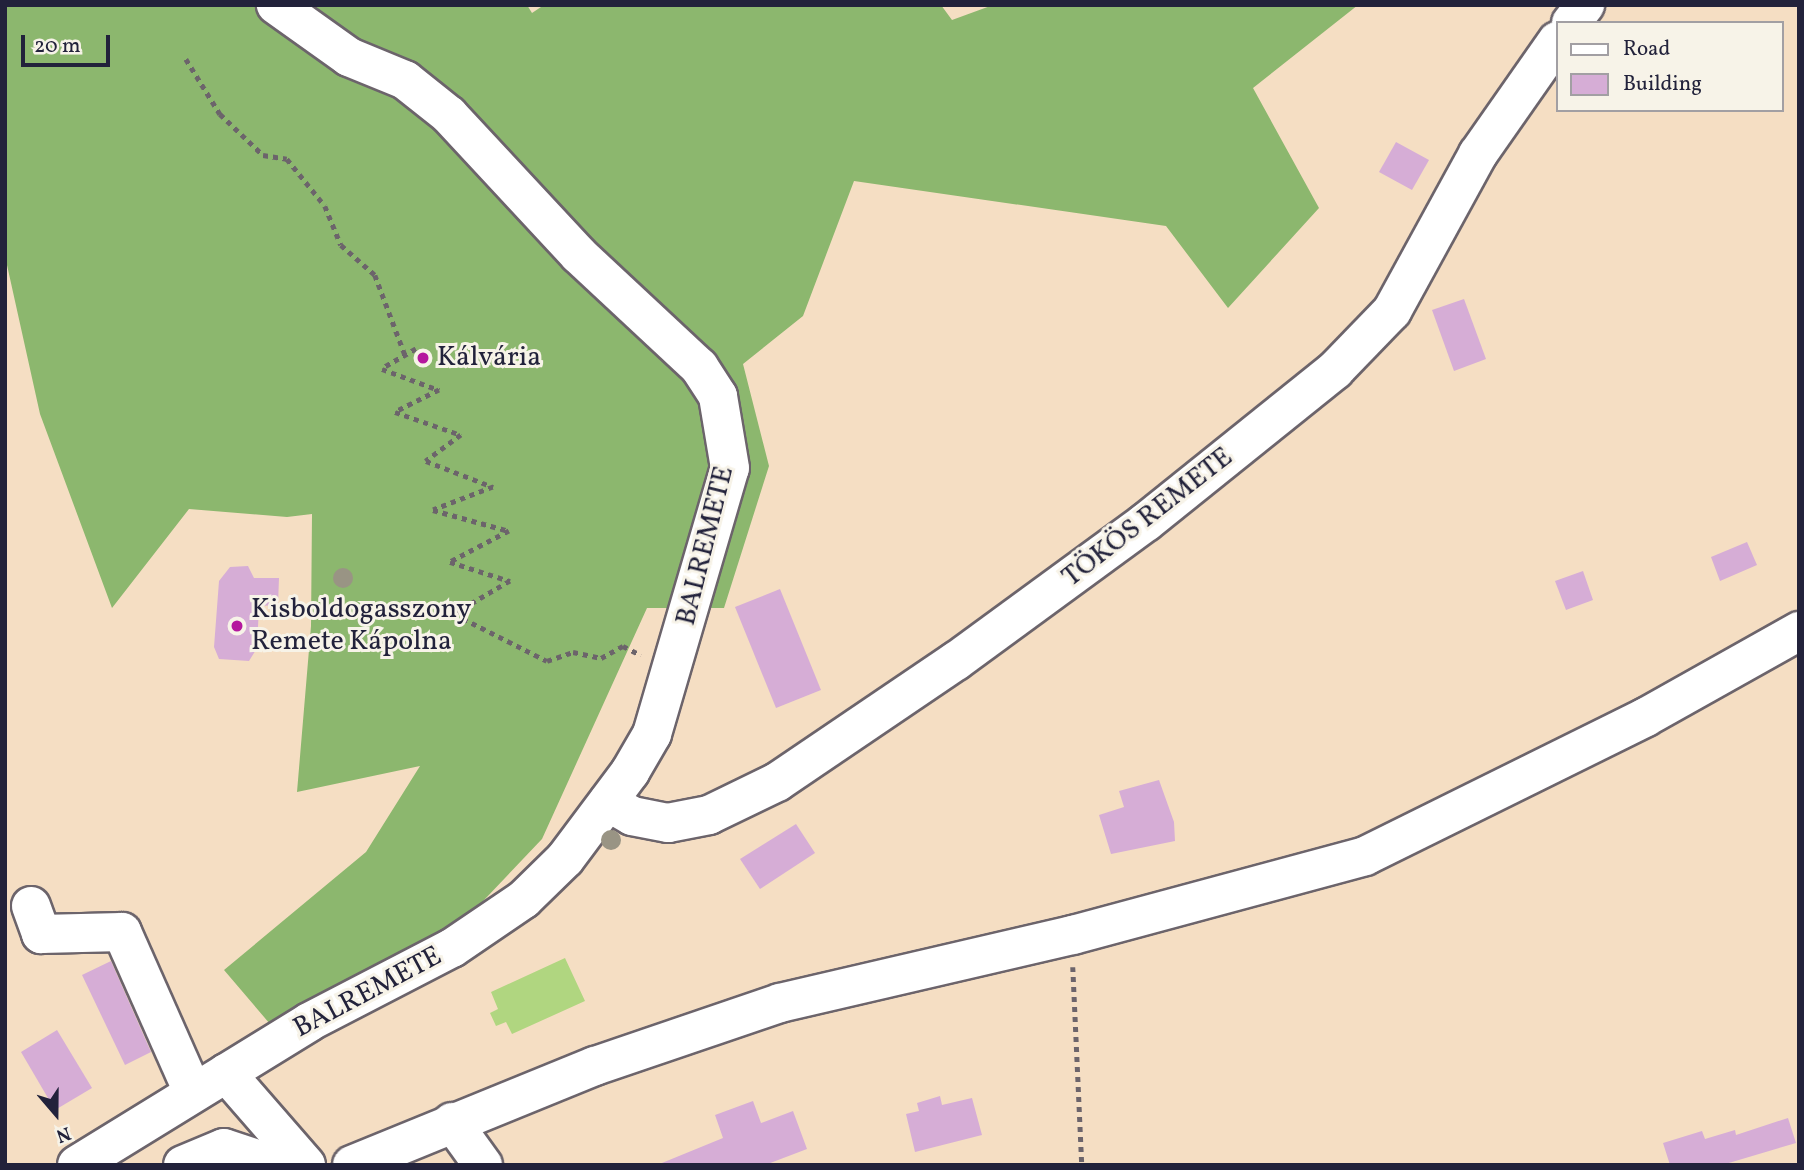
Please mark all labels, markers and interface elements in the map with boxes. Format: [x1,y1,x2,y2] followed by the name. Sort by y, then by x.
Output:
[24,21,114,65] scale bar
[1556,21,1783,112] legend
[34,32,80,61] text: 20 m
[1623,35,1670,64] text: Road
[1623,70,1702,99] text: Building
[437,341,541,375] place label: Kálvária
[415,350,431,366] marker: Kálvária
[1056,441,1240,595] street label: TÖKÖS REMETE
[670,463,742,629] street label: BALREMETE
[251,593,471,659] place label: Kisboldogasszony Remete Kápolna
[229,618,245,634] marker: Kisboldogasszony Remete Kápolna
[288,940,448,1046] street label: BALREMETE
[21,1079,91,1149] north arrow
[52,1119,74,1148] text: N

